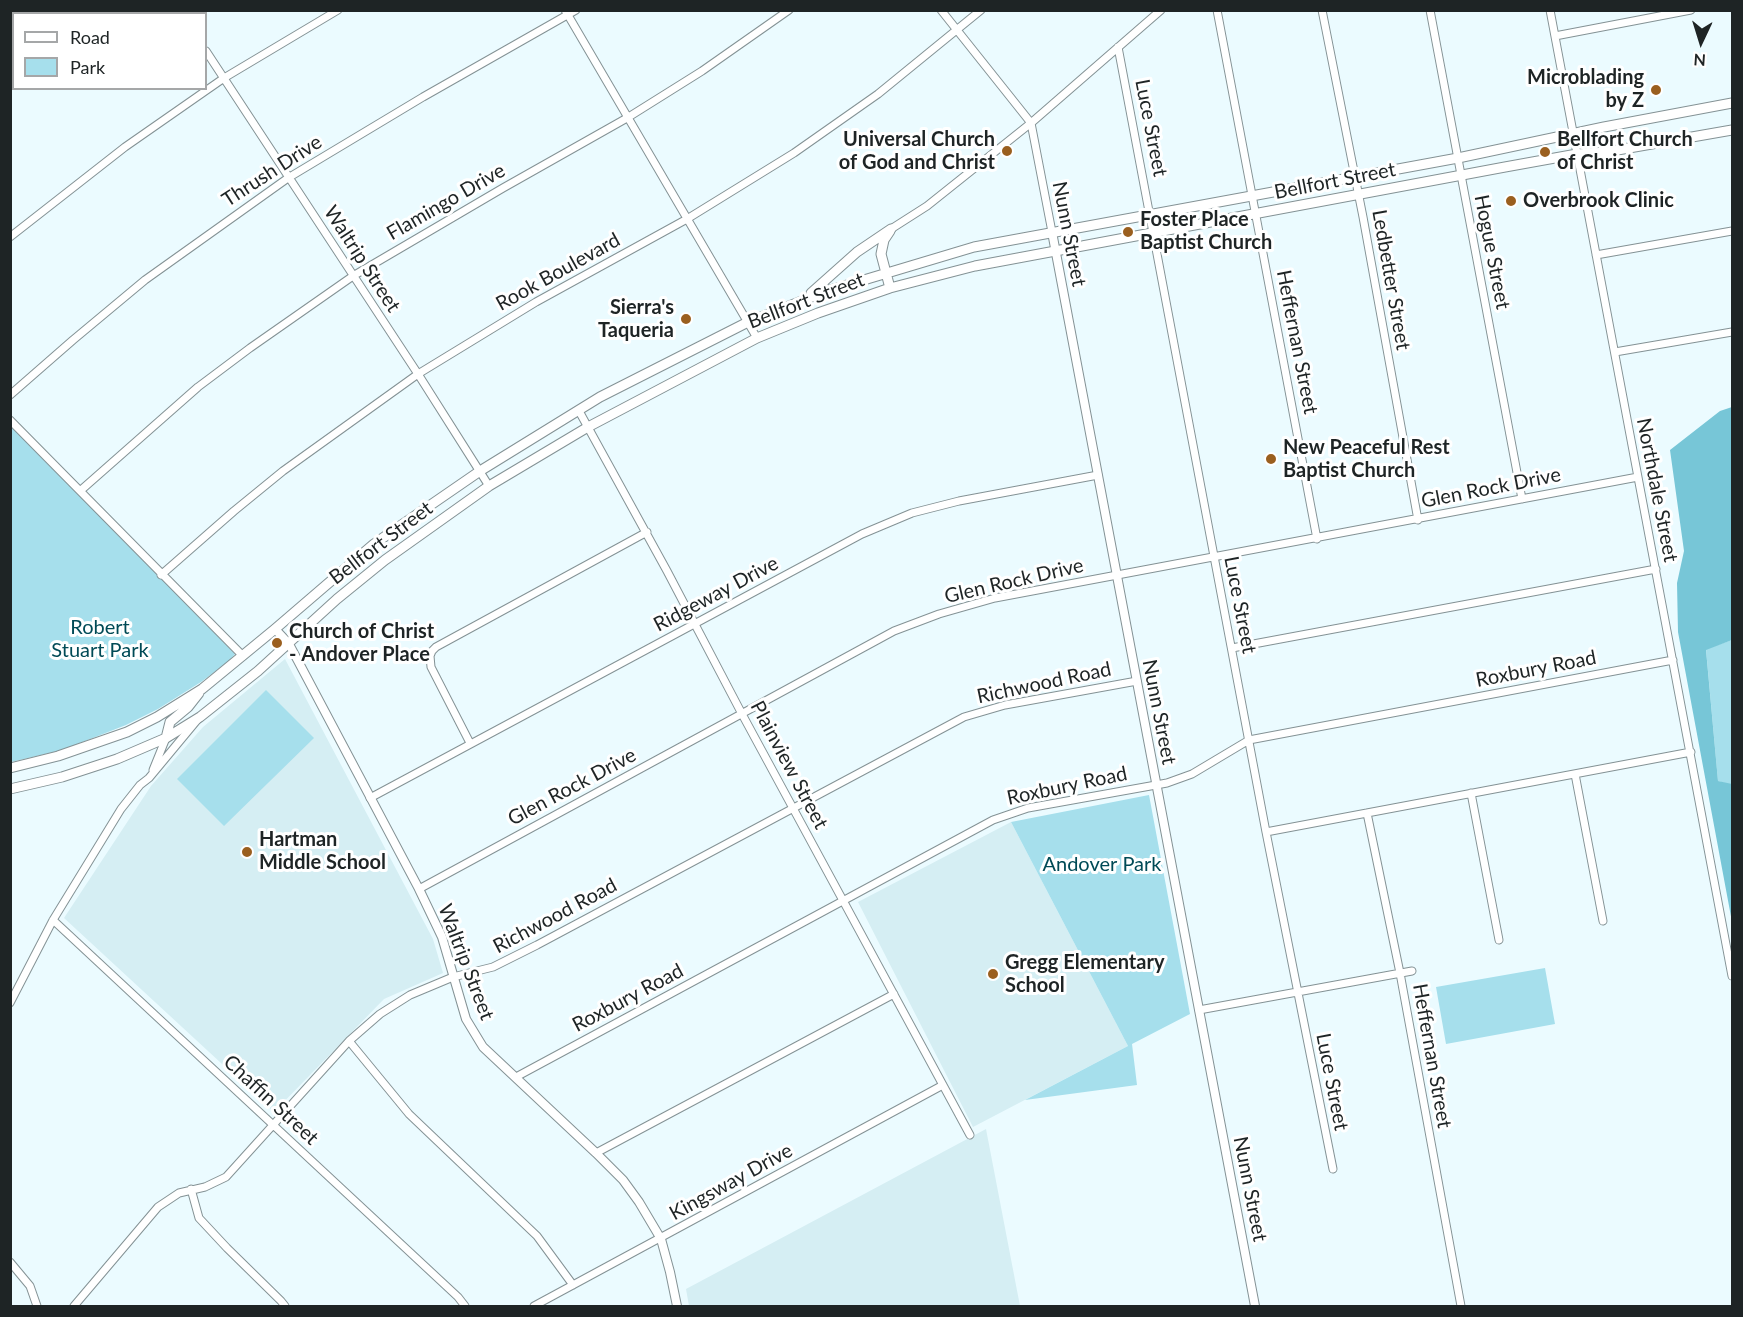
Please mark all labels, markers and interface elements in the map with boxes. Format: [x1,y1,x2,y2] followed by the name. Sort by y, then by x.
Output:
[12,12,207,90] legend
[1671,12,1731,72] north arrow
[70,26,110,48] text: Road
[1693,51,1707,70] text: N
[70,56,105,78] text: Park
[1527,66,1644,113] place label: Microblading by Z
[1130,77,1172,179] street label: Luce Street
[1649,83,1663,97] marker: Microblading by Z
[839,128,995,175] place label: Universal Church of God and Christ
[1557,128,1693,175] place label: Bellfort Church of Christ
[218,130,326,212] street label: Thrush Drive
[1000,144,1014,158] marker: Universal Church of God and Christ
[1538,145,1552,159] marker: Bellfort Church of Christ
[1272,157,1398,205] street label: Bellfort Street
[383,158,509,246] street label: Flamingo Drive
[1047,180,1091,288] street label: Nunn Street
[1523,189,1674,213] place label: Overbrook Clinic
[1469,193,1515,311] street label: Hogue Street
[1504,194,1518,208] marker: Overbrook Clinic
[319,201,405,317] street label: Waltrip Street
[1140,208,1272,255] place label: Foster Place Baptist Church
[1367,208,1415,352] street label: Ledbetter Street
[1121,225,1135,239] marker: Foster Place Baptist Church
[492,228,624,316] street label: Rook Boulevard
[744,268,868,334] street label: Bellfort Street
[1271,268,1323,416] street label: Heffernan Street
[598,296,674,343] place label: Sierra's Taqueria
[679,312,693,326] marker: Sierra's Taqueria
[1631,416,1683,564] street label: Northdale Street
[1283,436,1450,483] place label: New Peaceful Rest Baptist Church
[1264,452,1278,466] marker: New Peaceful Rest Baptist Church
[1419,463,1563,513] street label: Glen Rock Drive
[325,496,437,590] street label: Bellfort Street
[650,551,782,637] street label: Ridgeway Drive
[942,553,1086,609] street label: Glen Rock Drive
[1219,554,1261,656] street label: Luce Street
[51,616,149,663] park label: Robert Stuart Park
[289,620,434,667] place label: Church of Christ - Andover Place
[270,636,284,650] marker: Church of Christ - Andover Place
[1474,646,1598,692] street label: Roxbury Road
[975,657,1113,709] street label: Richwood Road
[1137,658,1181,766] street label: Nunn Street
[745,697,833,833] street label: Plainview Street
[504,743,640,831] street label: Glen Rock Drive
[1005,762,1129,810] street label: Roxbury Road
[259,828,386,875] place label: Hartman Middle School
[240,845,254,859] marker: Hartman Middle School
[1043,853,1161,877] park label: Andover Park
[489,873,621,959] street label: Richwood Road
[433,901,499,1023] street label: Waltrip Street
[1005,951,1164,998] place label: Gregg Elementary School
[568,959,688,1037] street label: Roxbury Road
[986,967,1000,981] marker: Gregg Elementary School
[1407,982,1457,1130] street label: Heffernan Street
[1311,1031,1353,1133] street label: Luce Street
[219,1050,323,1150] street label: Chaffin Street
[1228,1135,1272,1243] street label: Nunn Street
[665,1138,797,1226] street label: Kingsway Drive

